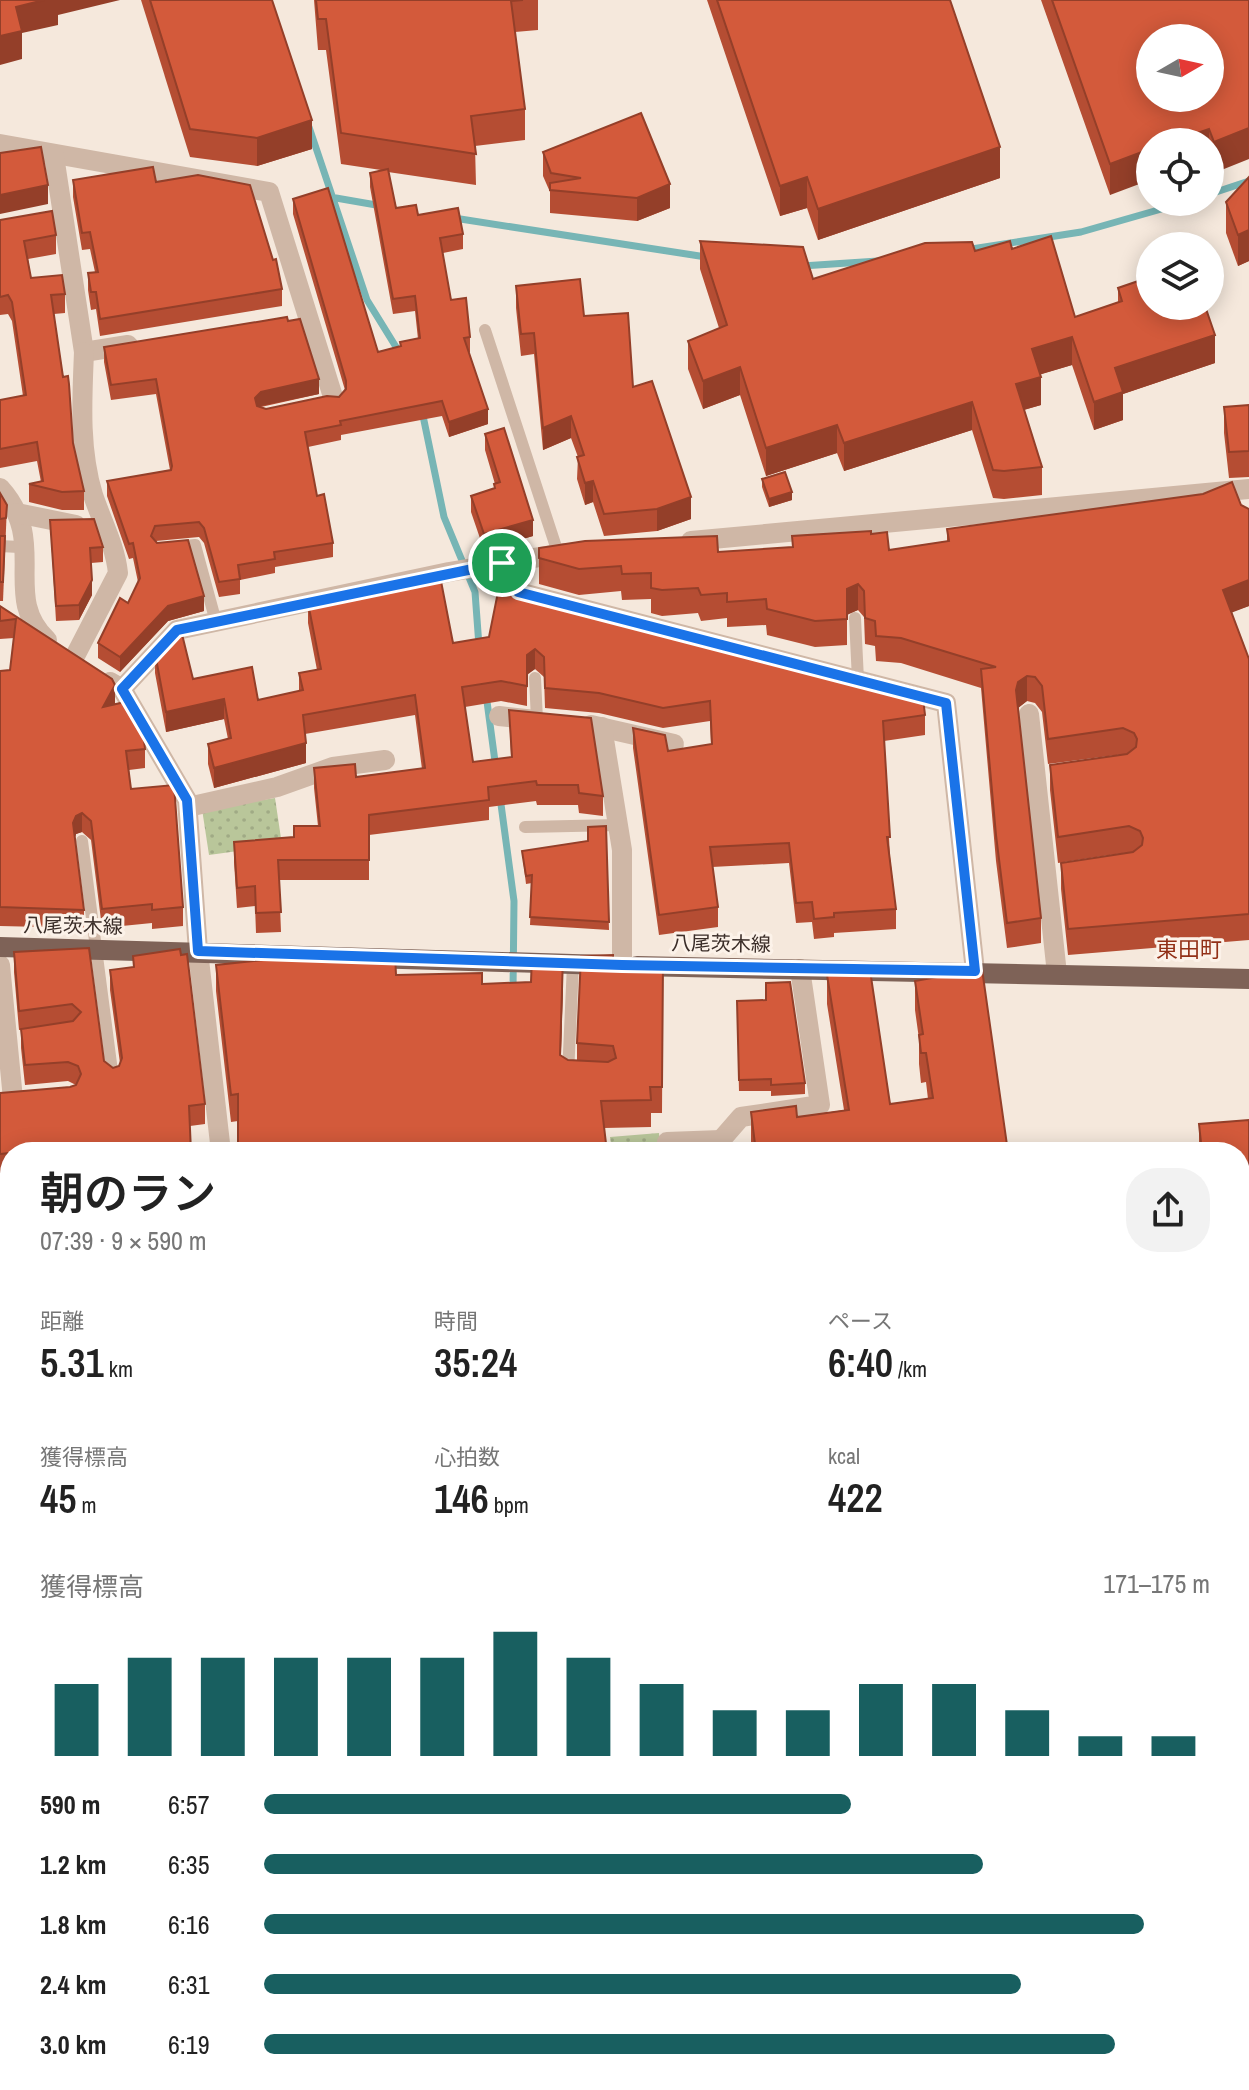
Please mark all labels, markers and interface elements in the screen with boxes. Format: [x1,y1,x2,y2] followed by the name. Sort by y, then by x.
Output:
[1136,24,1224,112] north arrow
[1136,24,1224,320] map controls
[1136,128,1224,216] button: locate
[1136,232,1224,320] button: layers
[468,529,536,597] pin
[480,541,524,585] icon: arrive
[23,911,123,939] street label: 八尾茨木線
[671,929,771,957] street label: 八尾茨木線
[1156,934,1222,964] district label: 東田町
[40,1163,216,1223] text: 朝のラン
[1126,1168,1210,1252] button: share
[40,1223,207,1258] text: 07:39 · 9 × 590 m
[40,1306,84,1336] text: 距離
[434,1306,478,1336] text: 時間
[828,1306,893,1336] text: ペース
[40,1336,104,1389] text: 5.31
[434,1336,517,1389] text: 35:24
[828,1336,893,1389] text: 6:40
[104,1354,133,1384] text: km
[893,1354,927,1384] text: /km
[828,1441,860,1471] text: kcal
[40,1442,128,1472] text: 獲得標高
[434,1442,500,1472] text: 心拍数
[828,1471,883,1524] text: 422
[40,1472,76,1525] text: 45
[434,1472,489,1525] text: 146
[76,1490,97,1520] text: m
[489,1490,529,1520] text: bpm
[1103,1566,1210,1601] text: 171–175 m
[40,1569,144,1604] text: 獲得標高
[40,1787,100,1822] text: 590 m
[168,1787,210,1822] text: 6:57
[40,1847,106,1882] text: 1.2 km
[168,1847,210,1882] text: 6:35
[40,1907,106,1942] text: 1.8 km
[168,1907,210,1942] text: 6:16
[40,1967,106,2002] text: 2.4 km
[168,1967,210,2002] text: 6:31
[40,2027,106,2062] text: 3.0 km
[168,2027,210,2062] text: 6:19

